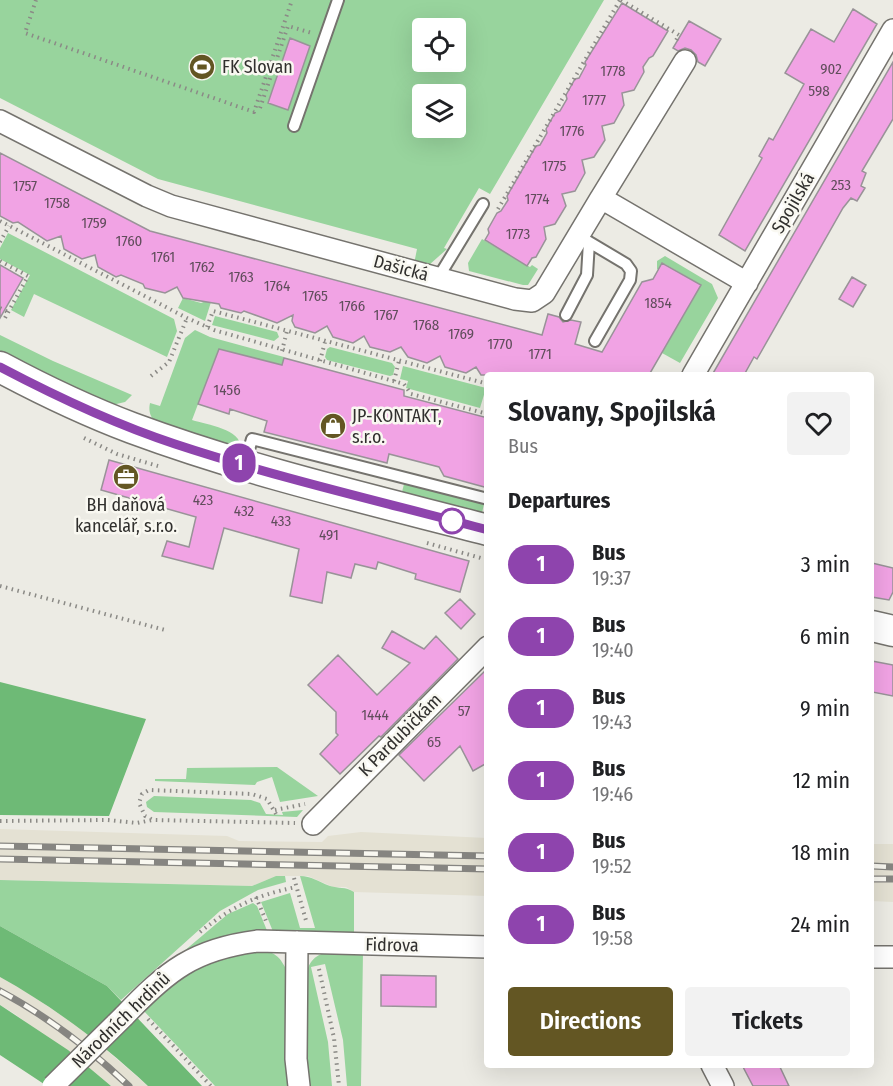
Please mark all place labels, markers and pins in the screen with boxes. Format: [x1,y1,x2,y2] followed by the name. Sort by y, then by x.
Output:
[187,52,217,82] sports icon: FK Slovan
[222,56,293,78] place label: FK Slovan
[352,405,442,448] place label: JP-KONTAKT, s.r.o.
[318,411,348,441] shop icon: JP-KONTAKT, s.r.o.
[111,462,141,492] office icon: BH daňová kancelář, s.r.o.
[75,494,177,537] place label: BH daňová kancelář, s.r.o.
[439,508,465,534] unlabelled marker

